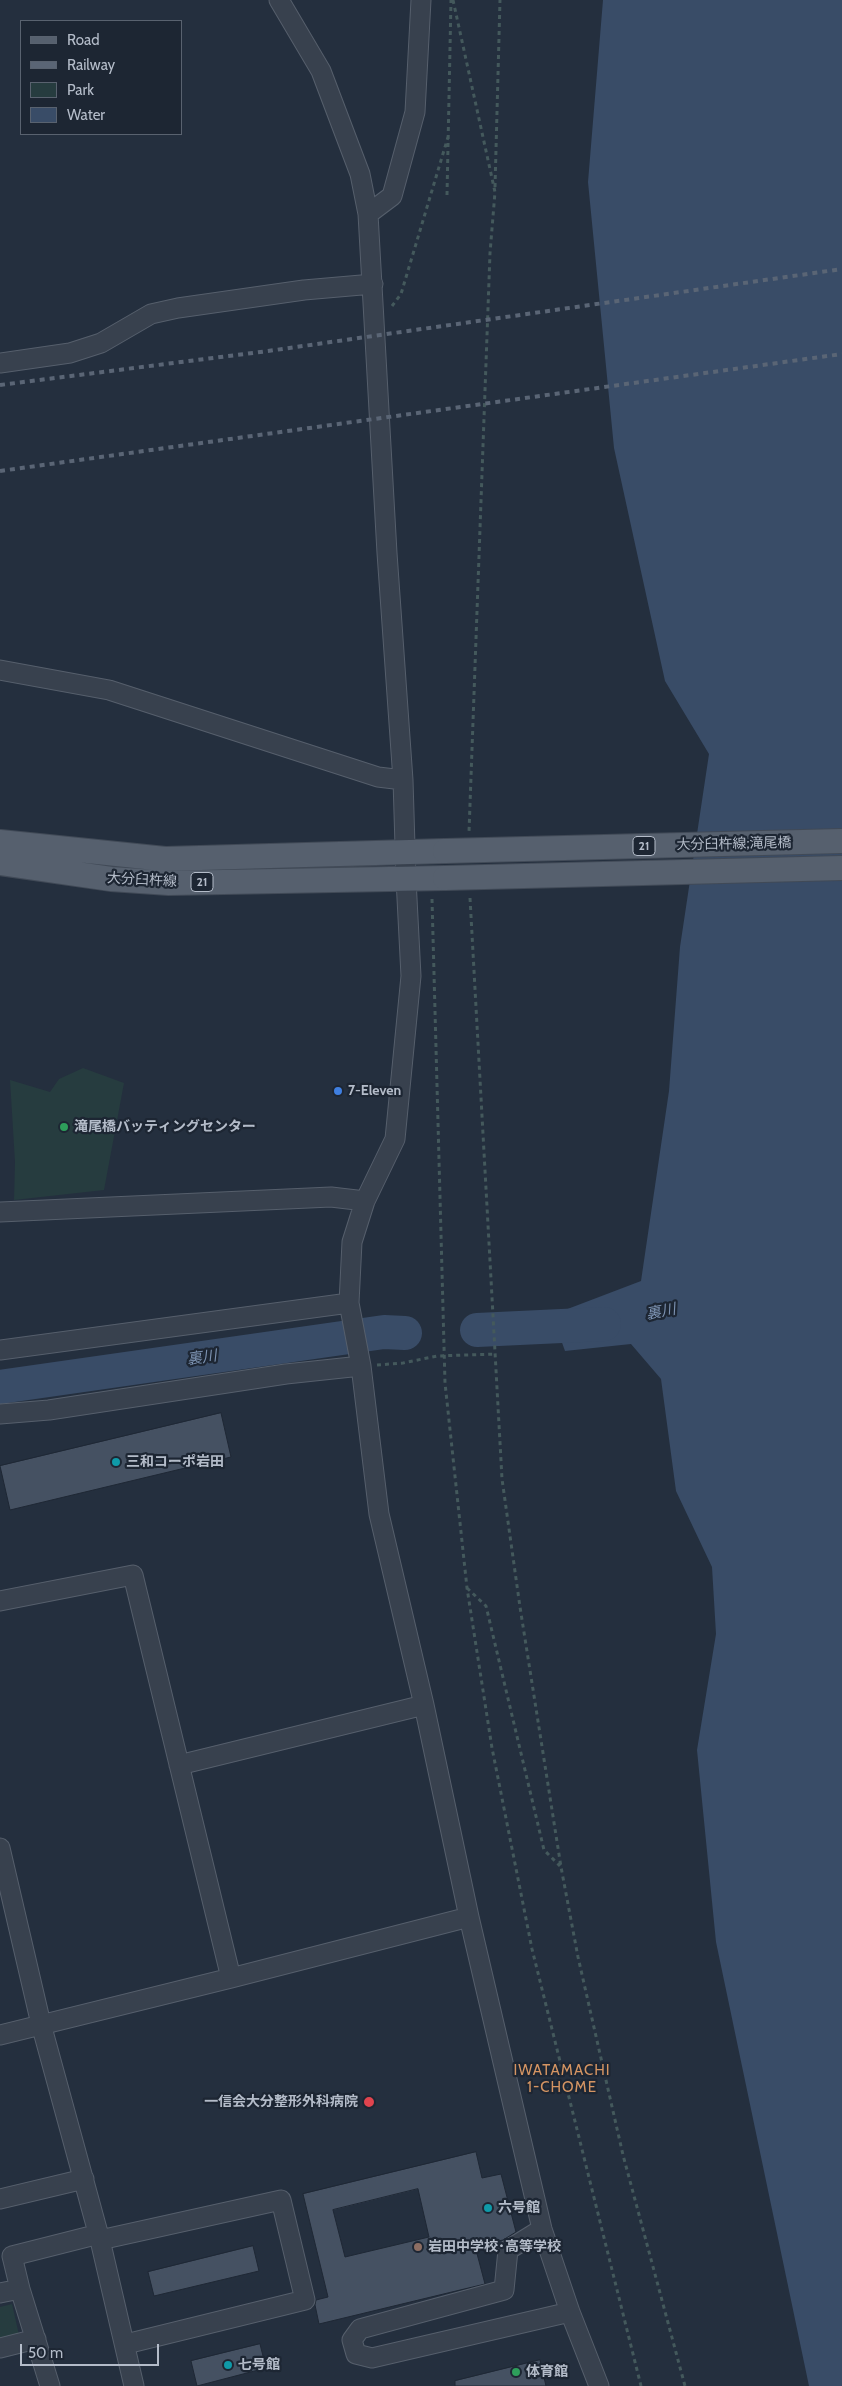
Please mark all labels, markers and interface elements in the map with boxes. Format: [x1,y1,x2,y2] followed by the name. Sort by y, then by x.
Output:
[20,20,182,135] legend
[67,31,100,49] text: Road
[67,56,115,74] text: Railway
[67,81,94,99] text: Park
[67,106,105,124] text: Water
[676,835,792,853] street label: 大分臼杵線;滝尾橋
[633,836,655,856] road number: 21
[107,870,177,890] street label: 大分臼杵線
[191,872,213,892] road number: 21
[348,1083,401,1099] place label: 7-Eleven
[332,1085,344,1097] marker: 7-Eleven
[74,1119,256,1135] place label: 滝尾橋バッティングセンター
[58,1121,70,1133] marker: 滝尾橋バッティングセンター
[645,1300,677,1324] water label: 裏川
[186,1347,218,1369] water label: 裏川
[126,1454,224,1470] place label: 三和コーポ岩田
[110,1456,122,1468] marker: 三和コーポ岩田
[512,2062,612,2097] district label: IWATAMACHI 1-CHOME
[204,2094,358,2110] place label: 一信会大分整形外科病院
[362,2095,376,2109] marker: 一信会大分整形外科病院
[498,2200,540,2216] place label: 六号館
[482,2202,494,2214] marker: 六号館
[428,2239,561,2255] place label: 岩田中学校･高等学校
[412,2241,424,2253] marker: 岩田中学校･高等学校
[22,2334,161,2366] scale bar
[28,2344,63,2362] text: 50 m
[238,2357,280,2373] place label: 七号館
[222,2359,234,2371] marker: 七号館
[526,2364,568,2380] place label: 体育館
[510,2366,522,2378] marker: 体育館

